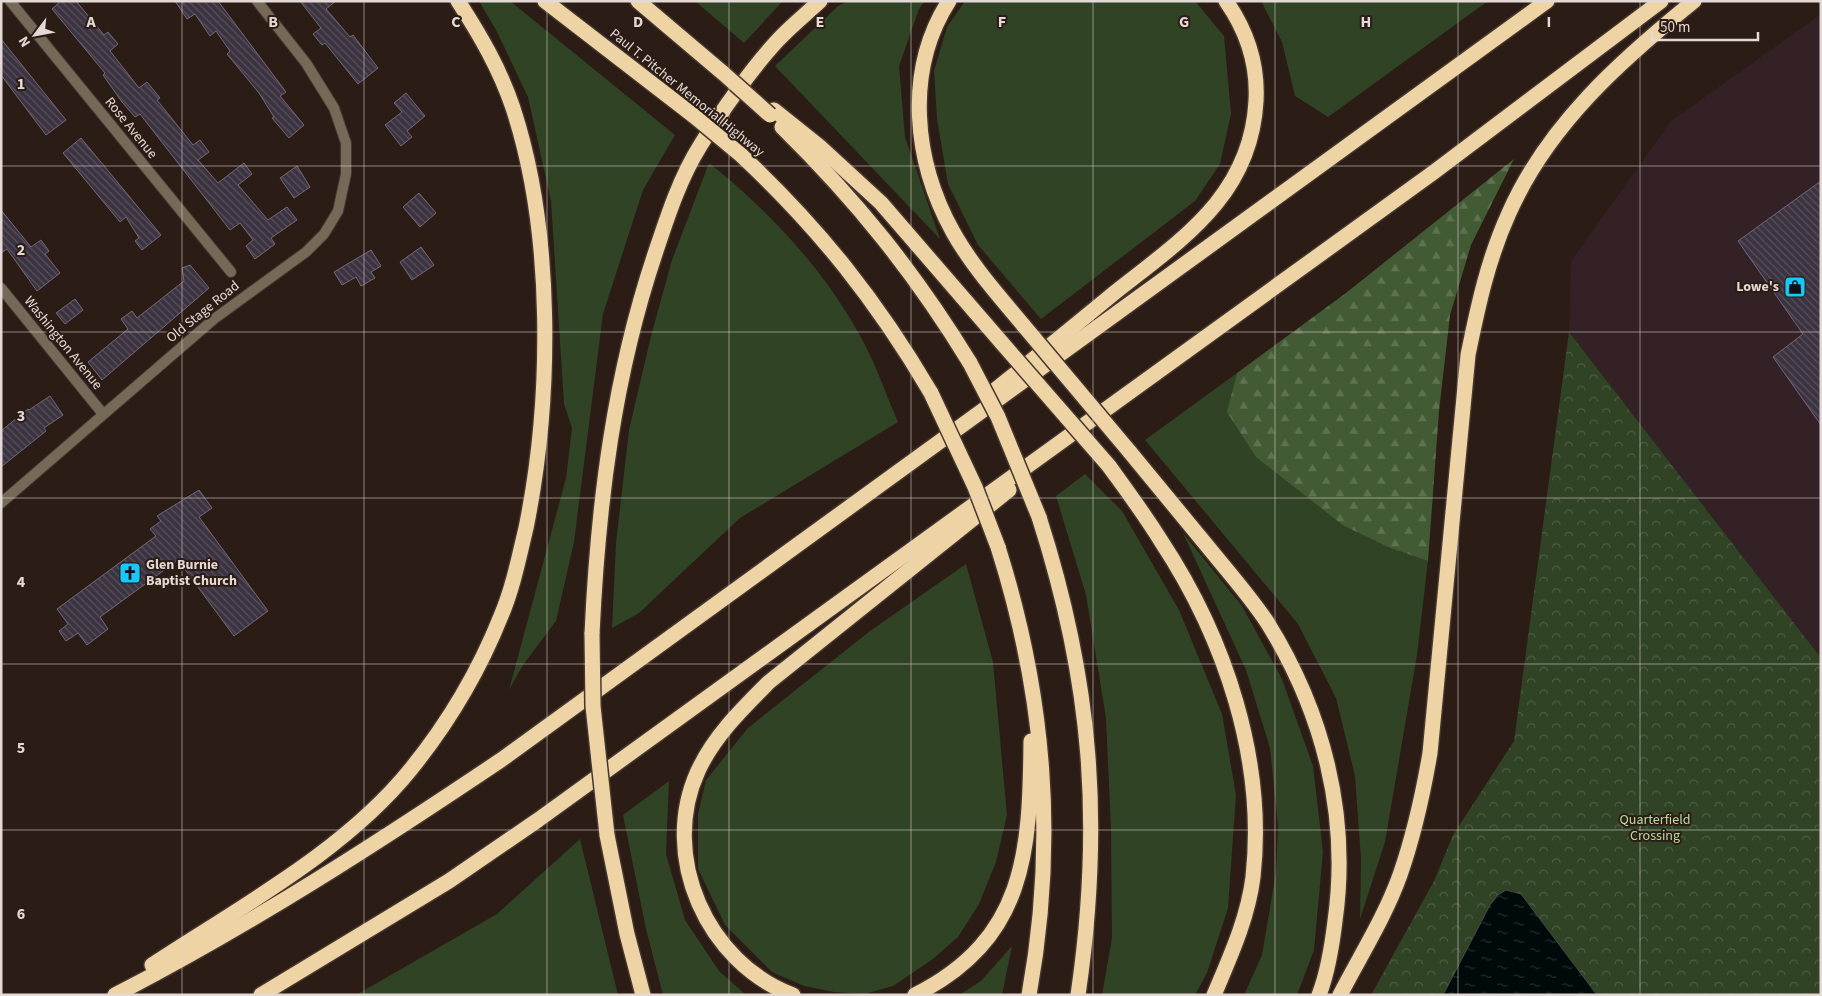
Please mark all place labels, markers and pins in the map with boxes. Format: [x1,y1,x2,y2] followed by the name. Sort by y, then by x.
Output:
[1783,275,1807,299] shop icon: Lowe's
[1736,277,1779,297] place label: Lowe's
[146,555,237,591] place label: Glen Burnie Baptist Church
[118,561,142,585] church icon: Glen Burnie Baptist Church

